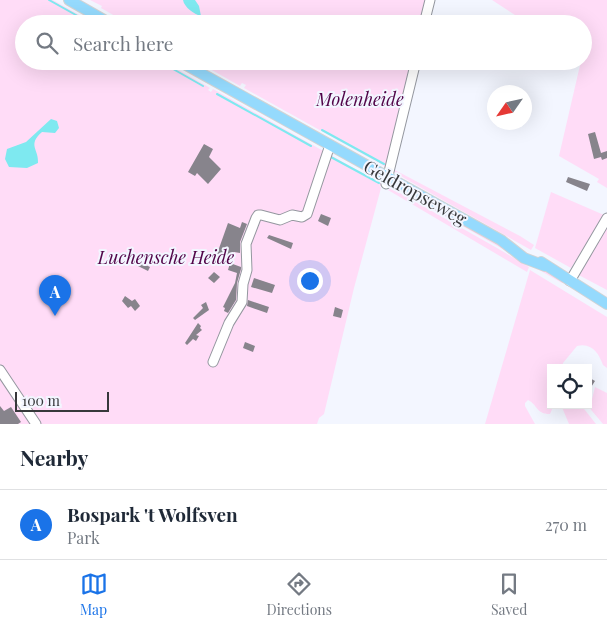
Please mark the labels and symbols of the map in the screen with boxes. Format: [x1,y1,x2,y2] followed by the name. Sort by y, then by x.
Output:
[487,85,532,130] north arrow
[315,87,404,111] park label: Molenheide
[360,154,472,231] street label: Geldropseweg
[97,245,235,269] park label: Luchensche Heide
[297,268,323,294] your location
[39,275,71,316] pin: A
[15,389,109,412] scale bar

